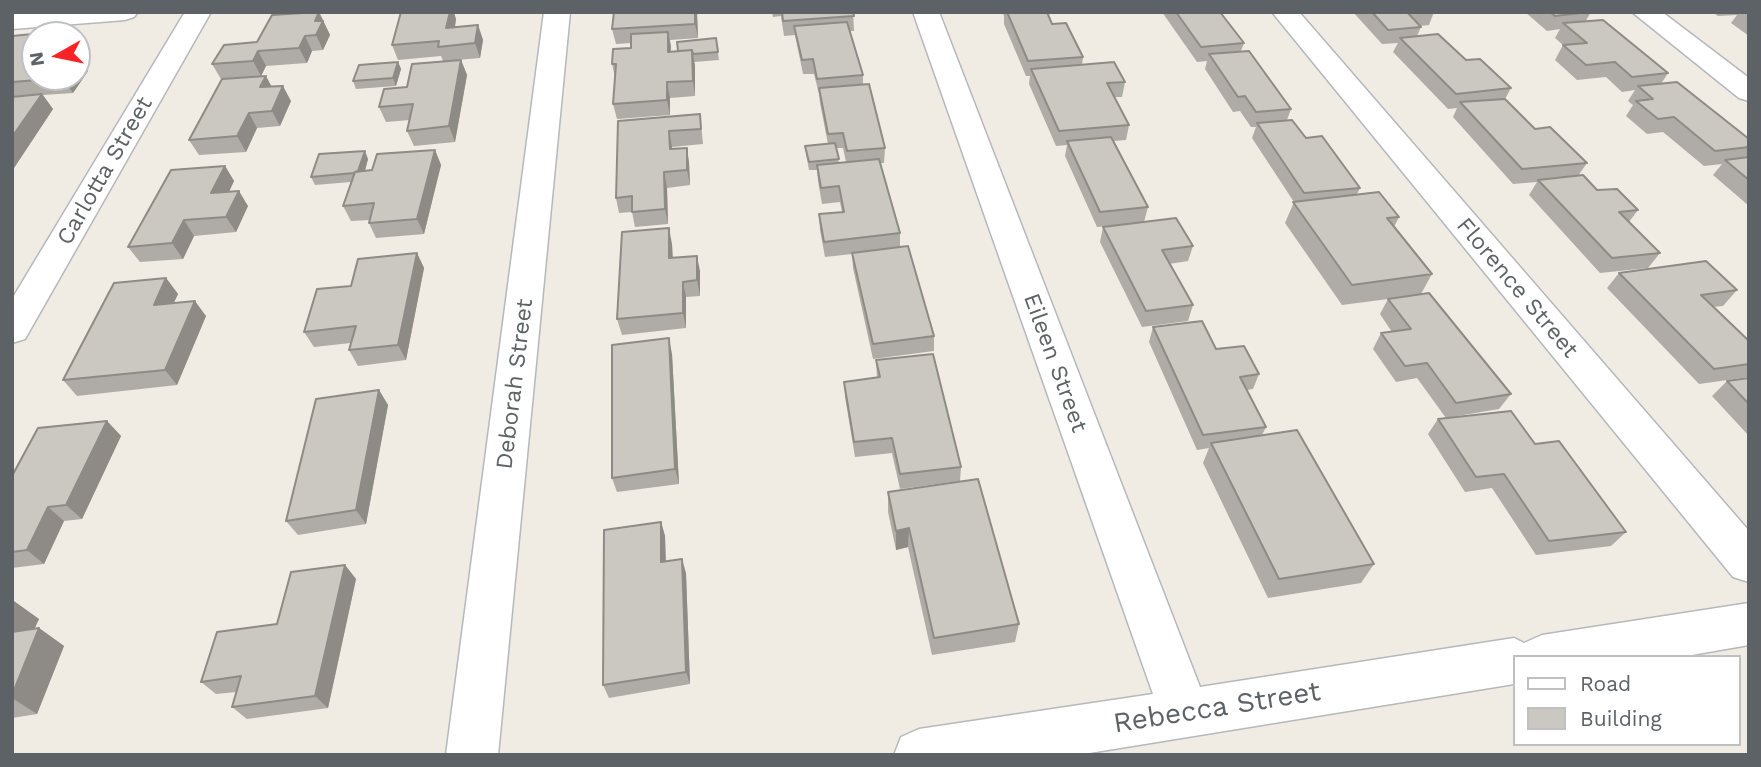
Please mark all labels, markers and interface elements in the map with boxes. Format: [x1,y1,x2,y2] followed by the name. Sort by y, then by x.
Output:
[21,21,91,91] north arrow
[24,50,49,68] text: N
[51,92,159,250] street label: Carlotta Street
[1450,212,1584,364] street label: Florence Street
[1017,290,1093,436] street label: Eileen Street
[491,297,539,471] street label: Deborah Street
[1512,655,1740,746] legend
[1580,671,1631,696] text: Road
[1111,675,1323,741] street label: Rebecca Street
[1580,706,1662,731] text: Building

